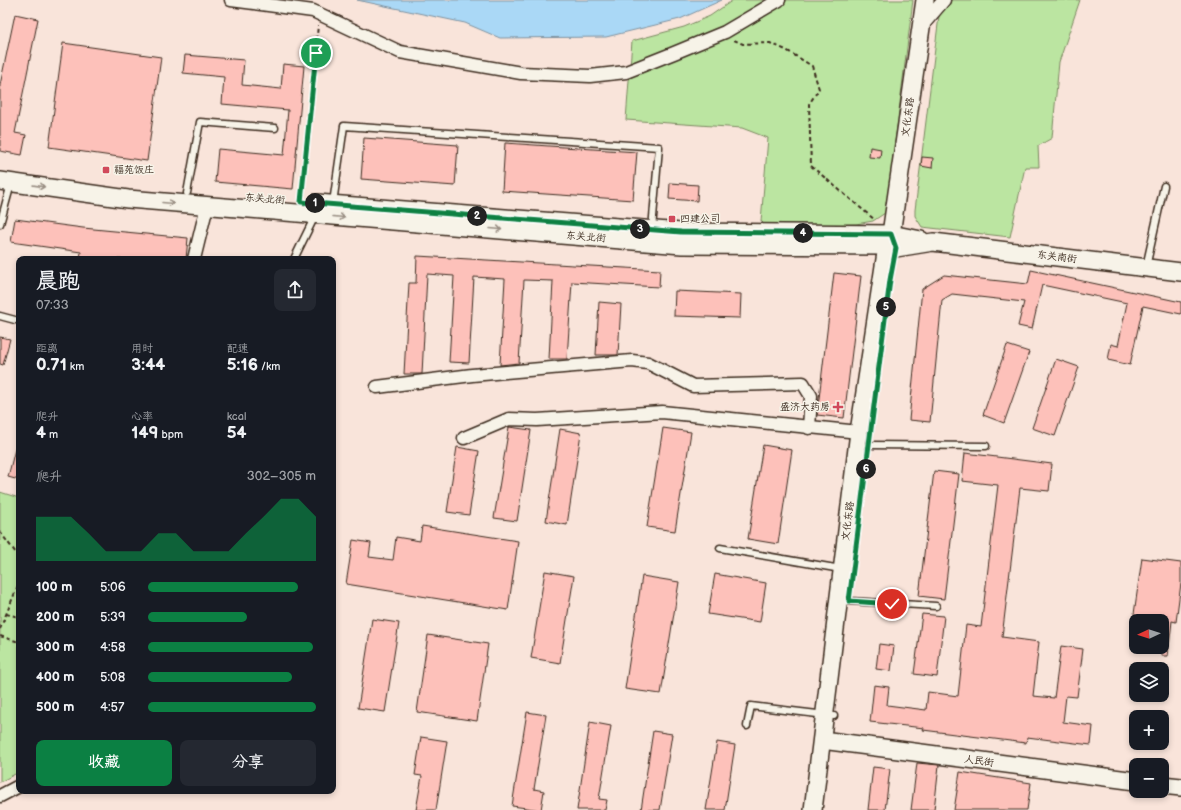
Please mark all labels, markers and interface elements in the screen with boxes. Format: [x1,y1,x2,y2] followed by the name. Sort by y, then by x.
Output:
[299,36,333,70] pin
[305,42,327,64] icon: arrive
[899,96,917,138] street label: 文化东路
[114,164,154,176] place label: 福苑饭庄
[101,165,111,175] marker: 福苑饭庄
[32,182,45,190] one-way arrow
[245,191,285,207] street label: 东关北街
[305,193,325,213] pin: 1
[313,196,317,209] text: 1
[161,199,174,206] one-way arrow
[467,206,487,226] pin: 2
[474,209,480,222] text: 2
[332,213,345,220] one-way arrow
[680,213,720,225] place label: 四建公司
[667,214,677,224] marker: 四建公司
[630,219,650,239] pin: 3
[637,222,643,235] text: 3
[793,223,813,243] pin: 4
[489,226,502,233] one-way arrow
[800,226,806,239] text: 4
[566,229,606,245] street label: 东关北街
[1036,249,1078,265] street label: 东关南街
[36,268,80,295] text: 晨跑
[274,269,316,311] button: share
[36,297,69,313] text: 07:33
[876,297,896,317] pin: 5
[883,300,889,313] text: 5
[36,342,58,355] text: 距离
[131,342,153,355] text: 用时
[227,342,249,355] text: 配速
[36,355,67,375] text: 0.71
[131,355,165,375] text: 3:44
[227,355,258,375] text: 5:16
[67,360,84,373] text: km
[258,360,280,373] text: /km
[780,401,830,413] place label: 盛济大药房
[833,402,843,412] marker: 盛济大药房
[36,410,58,423] text: 爬升
[131,410,153,423] text: 心率
[227,410,246,423] text: kcal
[36,423,46,443] text: 4
[131,423,158,443] text: 149
[227,423,246,443] text: 54
[46,428,58,441] text: m
[158,428,183,441] text: bpm
[856,459,876,479] pin: 6
[863,462,869,475] text: 6
[247,468,316,484] text: 302–305 m
[36,469,62,485] text: 爬升
[840,500,856,542] street label: 文化东路
[36,579,72,595] text: 100 m
[100,579,126,595] text: 5:06
[875,587,909,621] pin
[881,593,903,615] icon: check
[36,609,74,625] text: 200 m
[100,609,126,625] text: 5:39
[1129,614,1169,654] north arrow
[1129,614,1169,798] map controls
[36,639,74,655] text: 300 m
[100,639,126,655] text: 4:58
[1129,662,1169,702] button: layers
[36,669,74,685] text: 400 m
[100,669,125,685] text: 5:08
[36,699,74,715] text: 500 m
[100,699,124,715] text: 4:57
[1129,710,1169,750] button: +
[36,740,172,786] button: 收藏
[180,740,316,786] button: 分享
[963,753,995,769] street label: 人民街
[1129,758,1169,798] button: −

